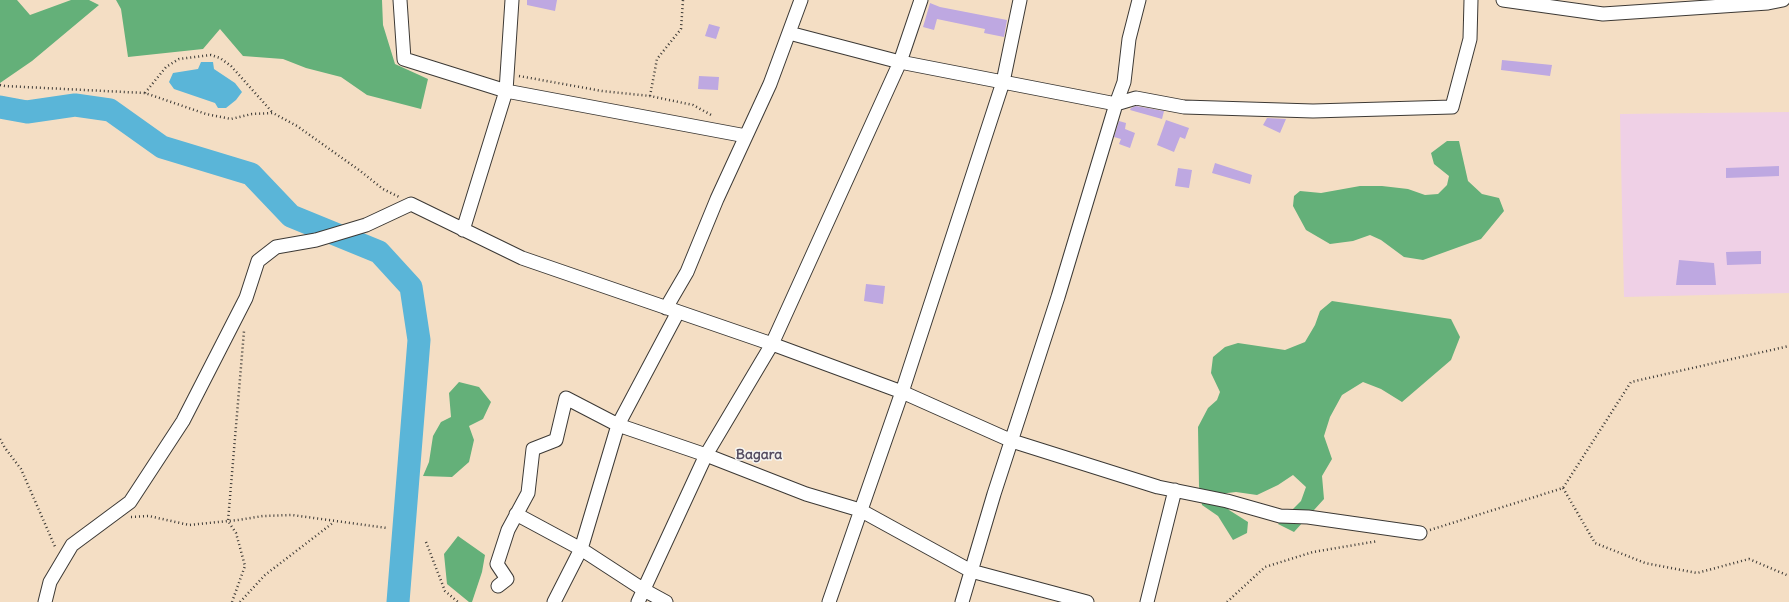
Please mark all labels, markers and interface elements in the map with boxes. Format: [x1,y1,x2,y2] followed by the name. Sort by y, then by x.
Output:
[736,447,782,463] district label: Bagara

